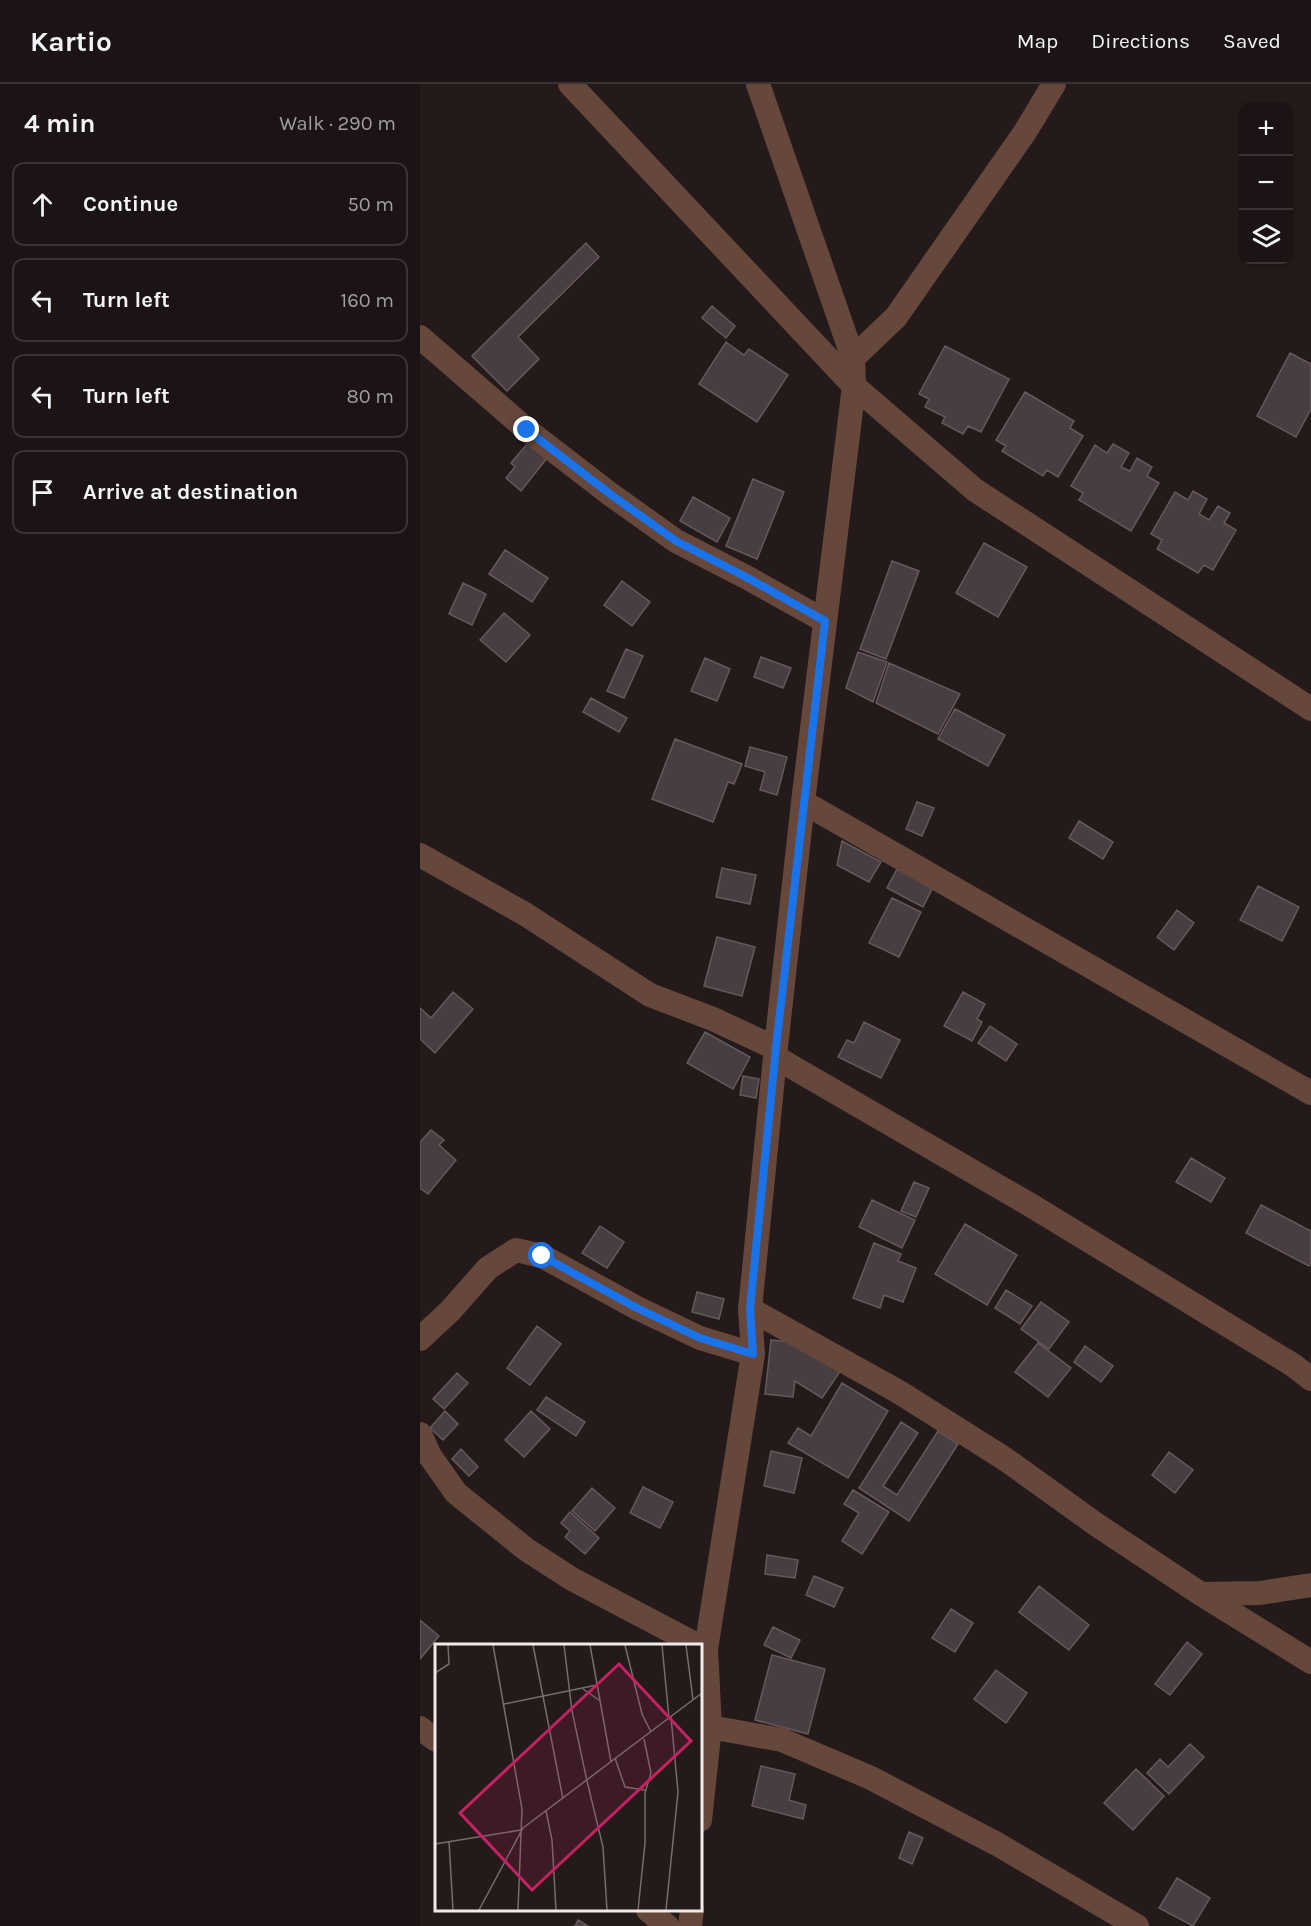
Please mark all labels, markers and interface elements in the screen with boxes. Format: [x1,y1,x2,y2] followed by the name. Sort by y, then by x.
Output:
[30,25,112,58] text: Kartio
[1017,29,1058,53] text: Map
[1091,29,1190,53] text: Directions
[1223,29,1281,53] text: Saved
[1239,102,1293,264] map controls
[1239,102,1293,156] button: +
[24,108,95,139] text: 4 min
[279,112,396,135] text: Walk · 290 m
[1239,156,1293,210] button: −
[26,188,59,221] icon: ahead
[83,191,178,217] text: Continue
[347,193,394,216] text: 50 m
[1239,210,1293,264] button: layers
[26,284,59,317] icon: left
[83,287,170,313] text: Turn left
[341,289,394,312] text: 160 m
[26,380,59,413] icon: left
[83,383,170,409] text: Turn left
[346,385,394,408] text: 80 m
[513,416,539,442] route end
[26,476,59,509] icon: arrive
[83,479,298,505] text: Arrive at destination
[528,1242,554,1268] route start
[435,1644,702,1911] inset map

